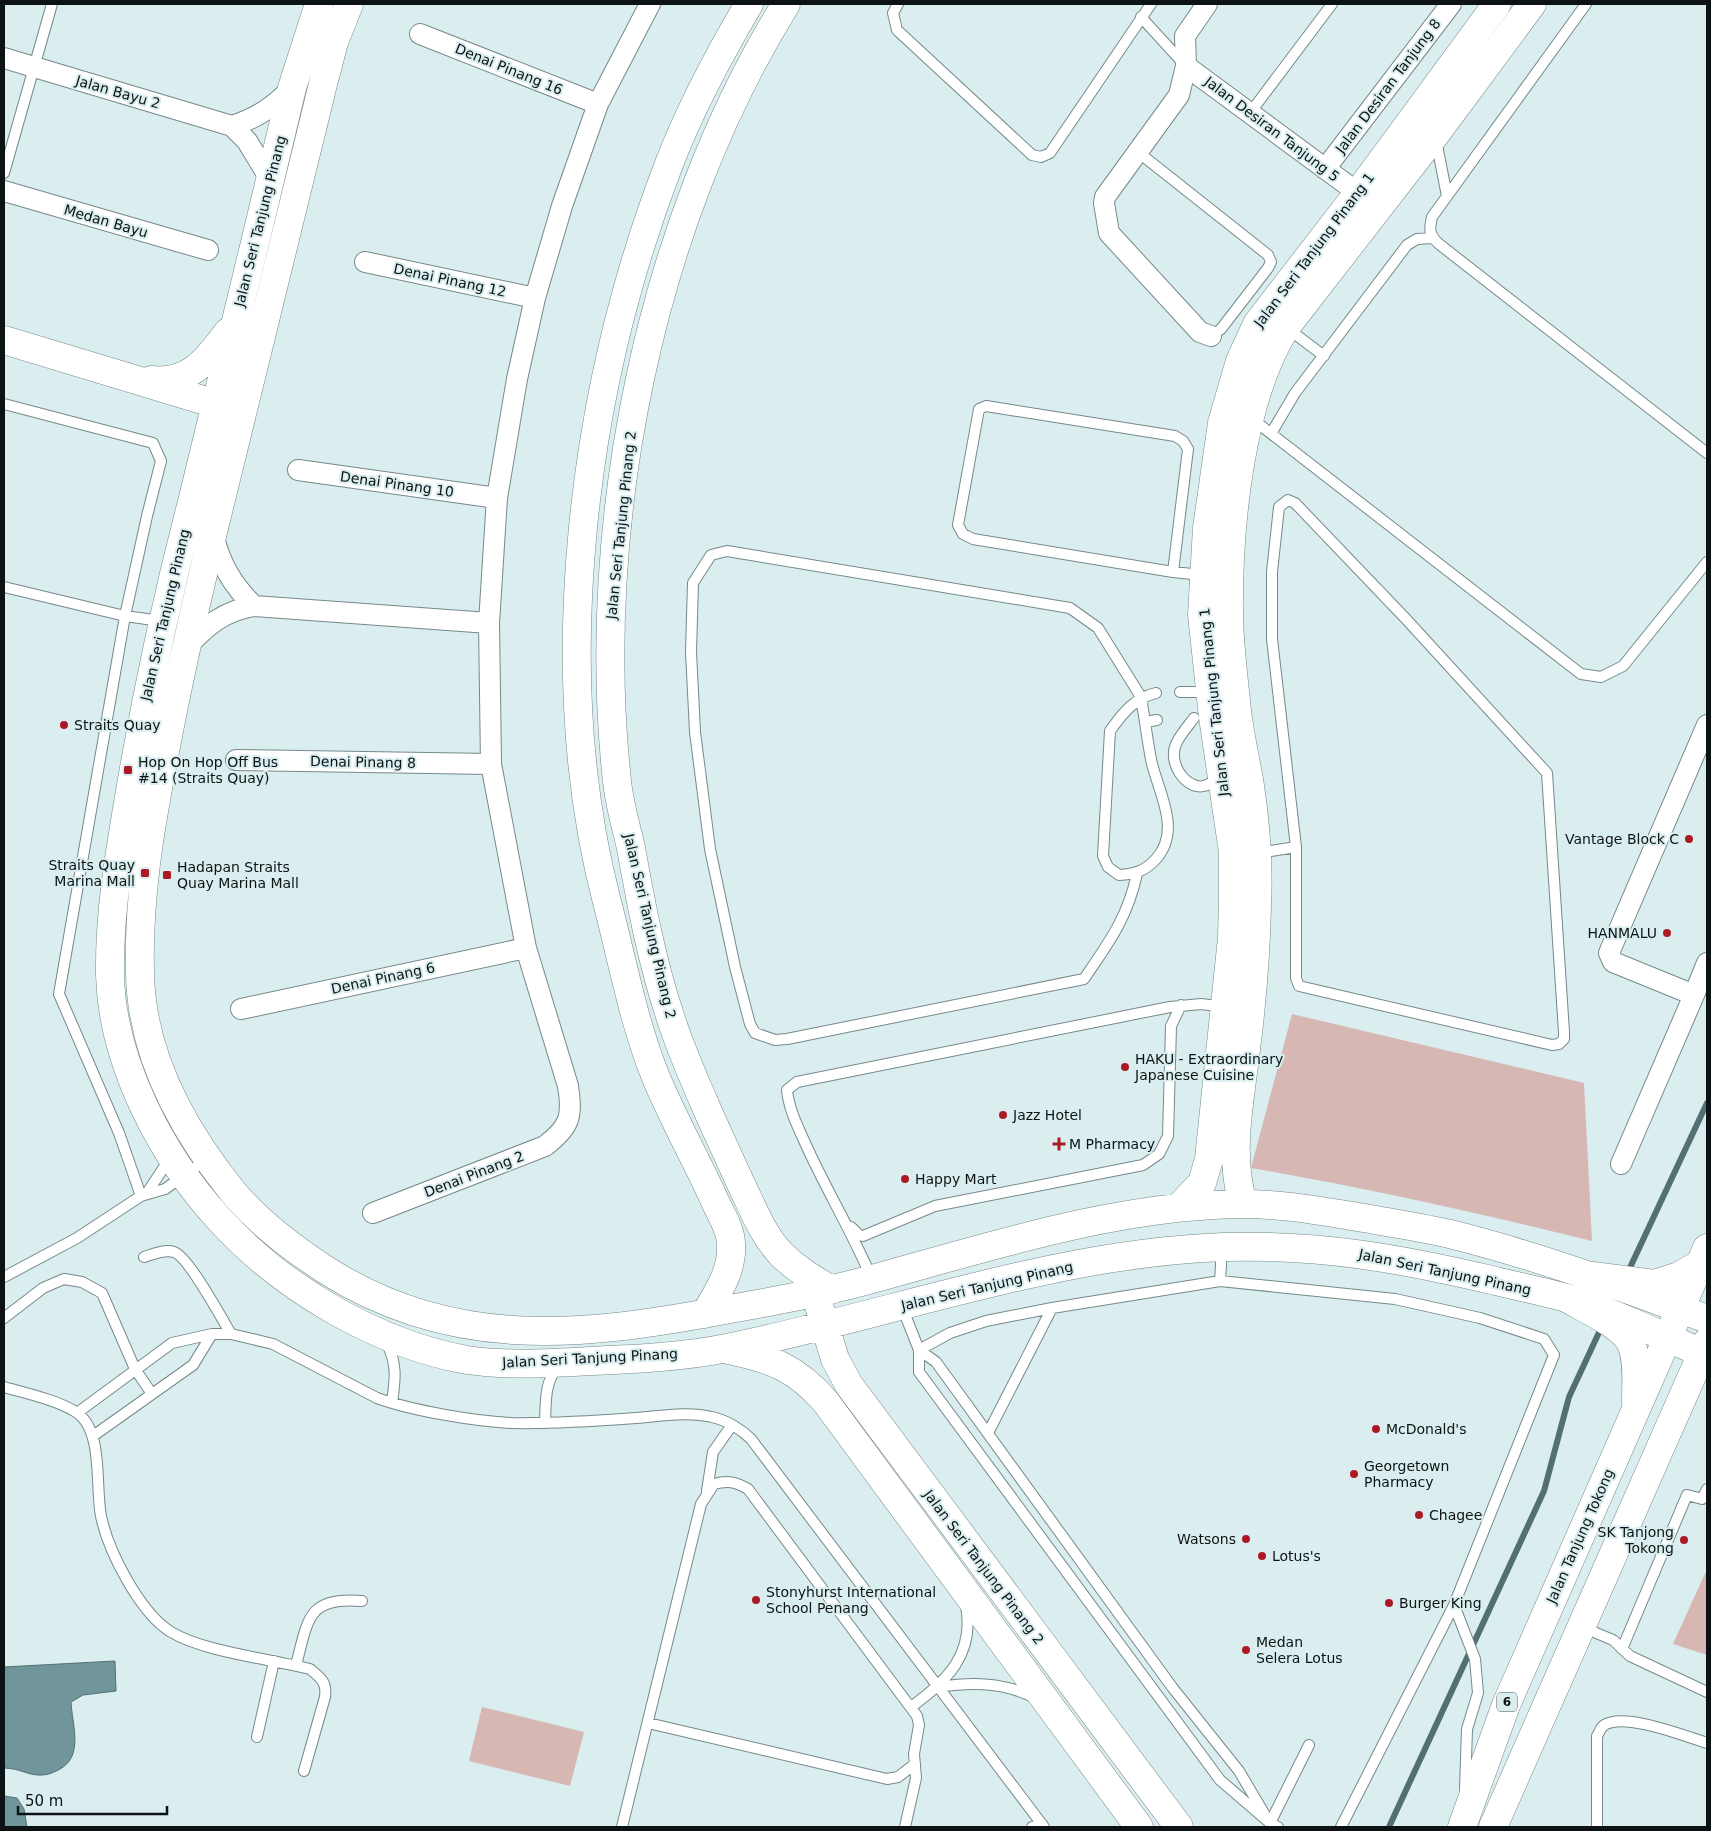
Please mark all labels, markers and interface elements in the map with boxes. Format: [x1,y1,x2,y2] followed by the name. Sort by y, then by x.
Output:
[1332,16,1444,157] street label: Jalan Desiran Tanjung 8
[453,40,565,98] street label: Denai Pinang 16
[73,72,162,112] street label: Jalan Bayu 2
[1201,73,1342,185] street label: Jalan Desiran Tanjung 5
[231,134,289,309] street label: Jalan Seri Tanjung Pinang
[1250,170,1377,331] street label: Jalan Seri Tanjung Pinang 1
[62,201,150,241] street label: Medan Bayu
[392,260,508,300] street label: Denai Pinang 12
[603,430,639,621] street label: Jalan Seri Tanjung Pinang 2
[339,468,455,500] street label: Denai Pinang 10
[137,527,193,704] street label: Jalan Seri Tanjung Pinang
[1196,607,1232,798] street label: Jalan Seri Tanjung Pinang 1
[74,717,161,733] place label: Straits Quay
[58,719,70,731] marker: Straits Quay
[310,753,416,771] street label: Denai Pinang 8
[138,754,278,786] place label: Hop On Hop Off Bus #14 (Straits Quay)
[122,764,134,776] marker: Hop On Hop Off Bus #14 (Straits Quay)
[621,831,679,1020] street label: Jalan Seri Tanjung Pinang 2
[1565,831,1679,847] place label: Vantage Block C
[1683,833,1695,845] marker: Vantage Block C
[48,857,135,889] place label: Straits Quay Marina Mall
[177,859,299,891] place label: Hadapan Straits Quay Marina Mall
[139,867,151,879] marker: Straits Quay Marina Mall
[161,869,173,881] marker: Hadapan Straits Quay Marina Mall
[1587,925,1657,941] place label: HANMALU
[1661,927,1673,939] marker: HANMALU
[330,959,436,997] street label: Denai Pinang 6
[1134,1051,1283,1083] place label: HAKU - Extraordinary Japanese Cuisine
[1119,1061,1131,1073] marker: HAKU - Extraordinary Japanese Cuisine
[1012,1107,1082,1123] place label: Jazz Hotel
[997,1109,1009,1121] marker: Jazz Hotel
[1069,1136,1155,1152] place label: M Pharmacy
[1053,1138,1065,1150] marker: M Pharmacy
[422,1148,526,1200] street label: Denai Pinang 2
[915,1171,997,1187] place label: Happy Mart
[899,1173,911,1185] marker: Happy Mart
[1356,1246,1533,1298] street label: Jalan Seri Tanjung Pinang
[898,1258,1075,1314] street label: Jalan Seri Tanjung Pinang
[501,1345,678,1371] street label: Jalan Seri Tanjung Pinang
[1386,1421,1467,1437] place label: McDonald's
[1370,1423,1382,1435] marker: McDonald's
[1364,1458,1449,1490] place label: Georgetown Pharmacy
[1543,1466,1617,1607] street label: Jalan Tanjung Tokong
[1348,1468,1360,1480] marker: Georgetown Pharmacy
[920,1486,1047,1647] street label: Jalan Seri Tanjung Pinang 2
[1429,1507,1482,1523] place label: Chagee
[1413,1509,1425,1521] marker: Chagee
[1598,1524,1674,1556] place label: SK Tanjong Tokong
[1177,1531,1236,1547] place label: Watsons
[1240,1533,1252,1545] marker: Watsons
[1678,1534,1690,1546] marker: SK Tanjong Tokong
[1272,1548,1321,1564] place label: Lotus's
[1256,1550,1268,1562] marker: Lotus's
[766,1584,936,1616] place label: Stonyhurst International School Penang
[750,1594,762,1606] marker: Stonyhurst International School Penang
[1399,1595,1482,1611] place label: Burger King
[1383,1597,1395,1609] marker: Burger King
[1256,1634,1343,1666] place label: Medan Selera Lotus
[1240,1644,1252,1656] marker: Medan Selera Lotus
[1497,1692,1517,1711] road number: 6
[18,1784,166,1816] scale bar
[25,1792,63,1810] text: 50 m

